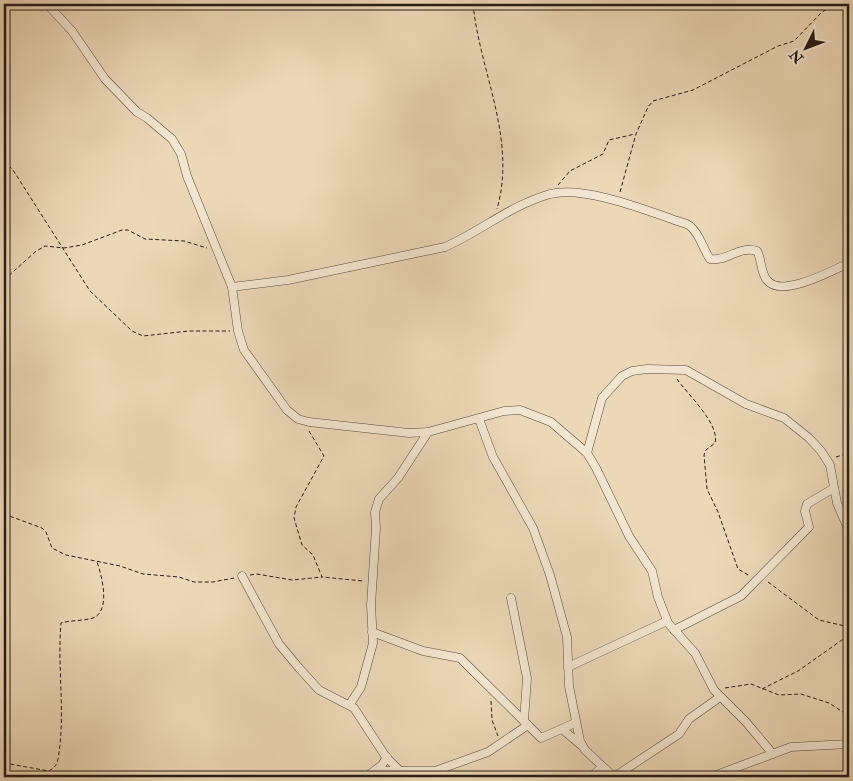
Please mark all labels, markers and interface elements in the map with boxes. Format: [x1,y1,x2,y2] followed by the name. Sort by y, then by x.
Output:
[780,22,830,72] north arrow
[786,46,808,67] text: N

